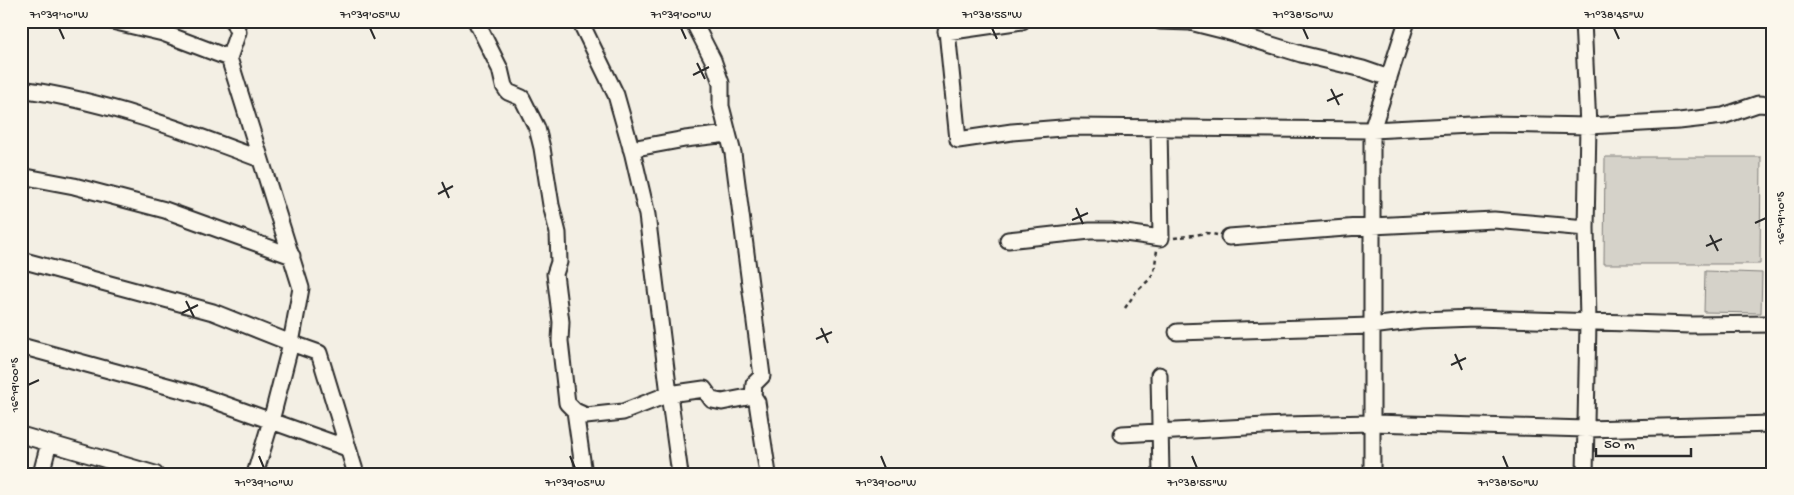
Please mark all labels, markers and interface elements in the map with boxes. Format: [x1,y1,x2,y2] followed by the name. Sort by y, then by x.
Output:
[29,9,88,23] text: 71°39'10"W
[339,9,400,23] text: 71°39'05"W
[650,9,711,23] text: 71°39'00"W
[961,9,1022,23] text: 71°38'55"W
[1272,9,1333,23] text: 71°38'50"W
[1583,9,1644,23] text: 71°38'45"W
[1775,191,1789,245] text: 16°19'10"S
[9,357,23,413] text: 16°19'00"S
[1596,425,1692,457] scale bar
[1604,436,1635,454] text: 50 m
[234,477,293,491] text: 71°39'10"W
[544,477,605,491] text: 71°39'05"W
[855,477,916,491] text: 71°39'00"W
[1166,477,1227,491] text: 71°38'55"W
[1477,477,1538,491] text: 71°38'50"W

